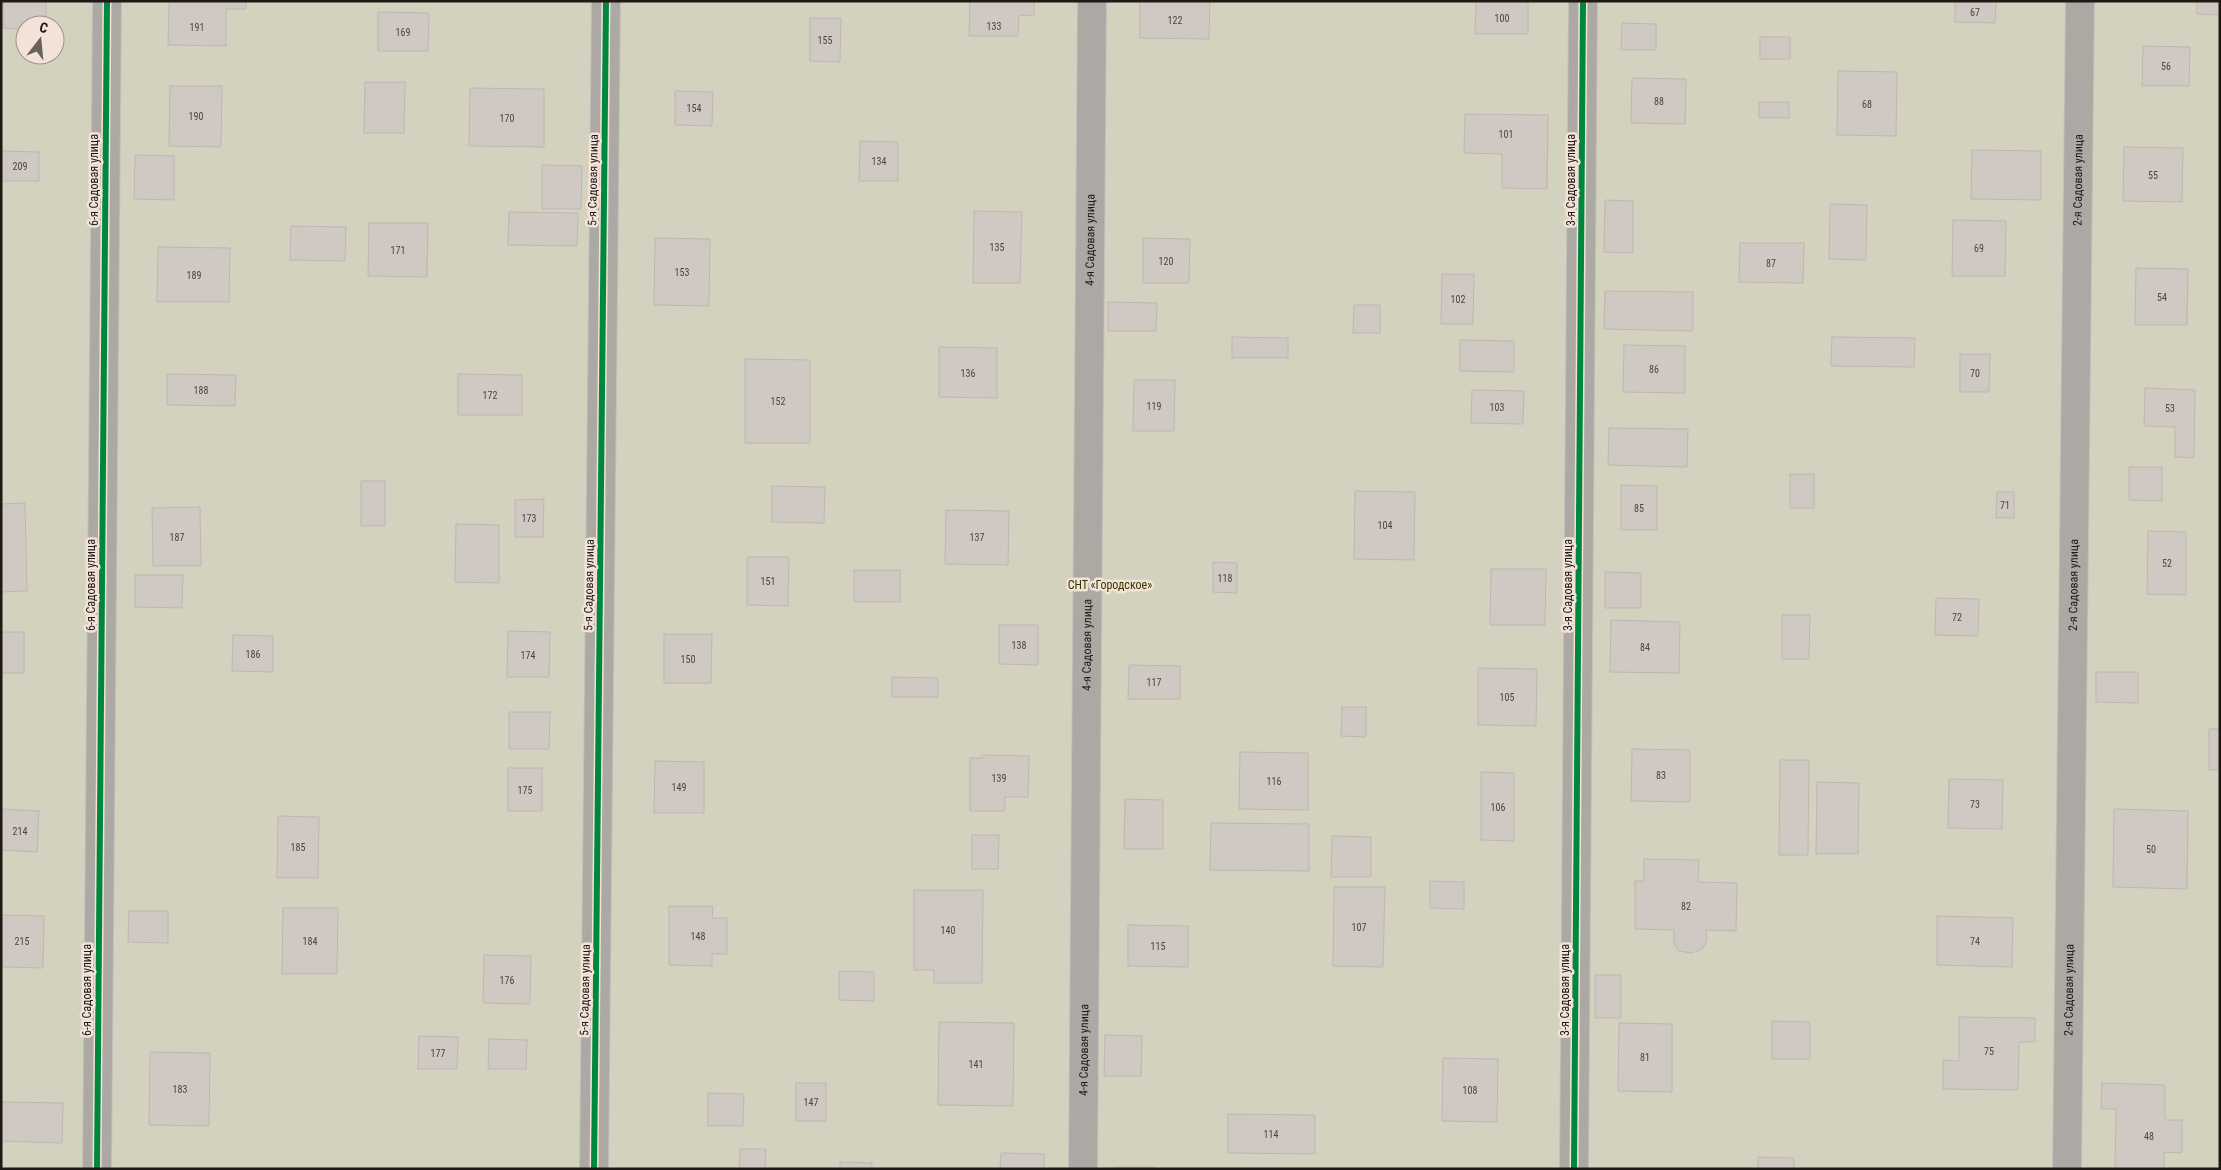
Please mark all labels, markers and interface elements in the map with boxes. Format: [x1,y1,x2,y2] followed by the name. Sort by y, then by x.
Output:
[1970,7,1980,18] house number: 67
[1495,13,1509,24] house number: 100
[15,15,65,65] north arrow
[1168,15,1182,26] house number: 122
[38,19,50,36] text: С
[987,21,1001,32] house number: 133
[190,22,204,33] house number: 191
[396,27,410,38] house number: 169
[818,35,832,46] house number: 155
[2161,61,2171,72] house number: 56
[1654,96,1664,107] house number: 88
[1862,99,1872,110] house number: 68
[687,103,701,114] house number: 154
[189,111,203,122] house number: 190
[500,113,514,124] house number: 170
[1499,129,1513,140] house number: 101
[87,134,101,226] street label: 6-я Садовая улица
[585,134,601,226] street label: 5-я Садовая улица
[1564,134,1578,226] street label: 3-я Садовая улица
[2070,134,2086,226] street label: 2-я Садовая улица
[872,156,886,167] house number: 134
[13,161,27,172] house number: 209
[2148,170,2158,181] house number: 55
[1083,194,1098,286] street label: 4-я Садовая улица
[990,242,1004,253] house number: 135
[1974,243,1984,254] house number: 69
[391,245,405,256] house number: 171
[1159,256,1173,267] house number: 120
[1766,258,1776,269] house number: 87
[675,267,689,278] house number: 153
[187,270,201,281] house number: 189
[2157,292,2167,303] house number: 54
[1451,294,1465,305] house number: 102
[1649,364,1659,375] house number: 86
[961,368,975,379] house number: 136
[1970,368,1980,379] house number: 70
[194,385,208,396] house number: 188
[483,390,497,401] house number: 172
[771,396,785,407] house number: 152
[1147,401,1161,412] house number: 119
[1490,402,1504,413] house number: 103
[2165,403,2175,414] house number: 53
[2000,500,2010,511] house number: 71
[1634,503,1644,514] house number: 85
[522,513,536,524] house number: 173
[1378,520,1392,531] house number: 104
[170,532,184,543] house number: 187
[970,532,984,543] house number: 137
[84,539,98,631] street label: 6-я Садовая улица
[581,539,597,631] street label: 5-я Садовая улица
[1561,539,1575,631] street label: 3-я Садовая улица
[2066,539,2081,631] street label: 2-я Садовая улица
[2162,558,2172,569] house number: 52
[1218,573,1232,584] house number: 118
[761,576,775,587] house number: 151
[1068,578,1152,592] park label: СНТ «Городское»
[1080,599,1094,691] street label: 4-я Садовая улица
[1952,612,1962,623] house number: 72
[1012,640,1026,651] house number: 138
[1640,642,1650,653] house number: 84
[246,649,260,660] house number: 186
[521,650,535,661] house number: 174
[681,654,695,665] house number: 150
[1147,677,1161,688] house number: 117
[1500,692,1514,703] house number: 105
[1656,770,1666,781] house number: 83
[992,773,1006,784] house number: 139
[1267,776,1281,787] house number: 116
[672,782,686,793] house number: 149
[518,785,532,796] house number: 175
[1970,799,1980,810] house number: 73
[1491,802,1505,813] house number: 106
[13,826,27,837] house number: 214
[291,842,305,853] house number: 185
[2146,844,2156,855] house number: 50
[1681,901,1691,912] house number: 82
[1352,922,1366,933] house number: 107
[941,925,955,936] house number: 140
[691,931,705,942] house number: 148
[15,936,29,947] house number: 215
[303,936,317,947] house number: 184
[1970,936,1980,947] house number: 74
[1151,941,1165,952] house number: 115
[80,944,94,1036] street label: 6-я Садовая улица
[577,944,593,1036] street label: 5-я Садовая улица
[1558,944,1572,1036] street label: 3-я Садовая улица
[2061,944,2077,1036] street label: 2-я Садовая улица
[500,975,514,986] house number: 176
[1077,1004,1091,1096] street label: 4-я Садовая улица
[1984,1046,1994,1057] house number: 75
[431,1048,445,1059] house number: 177
[1640,1052,1650,1063] house number: 81
[969,1059,983,1070] house number: 141
[173,1084,187,1095] house number: 183
[1463,1085,1477,1096] house number: 108
[804,1097,818,1108] house number: 147
[1264,1129,1278,1140] house number: 114
[2144,1131,2154,1142] house number: 48

